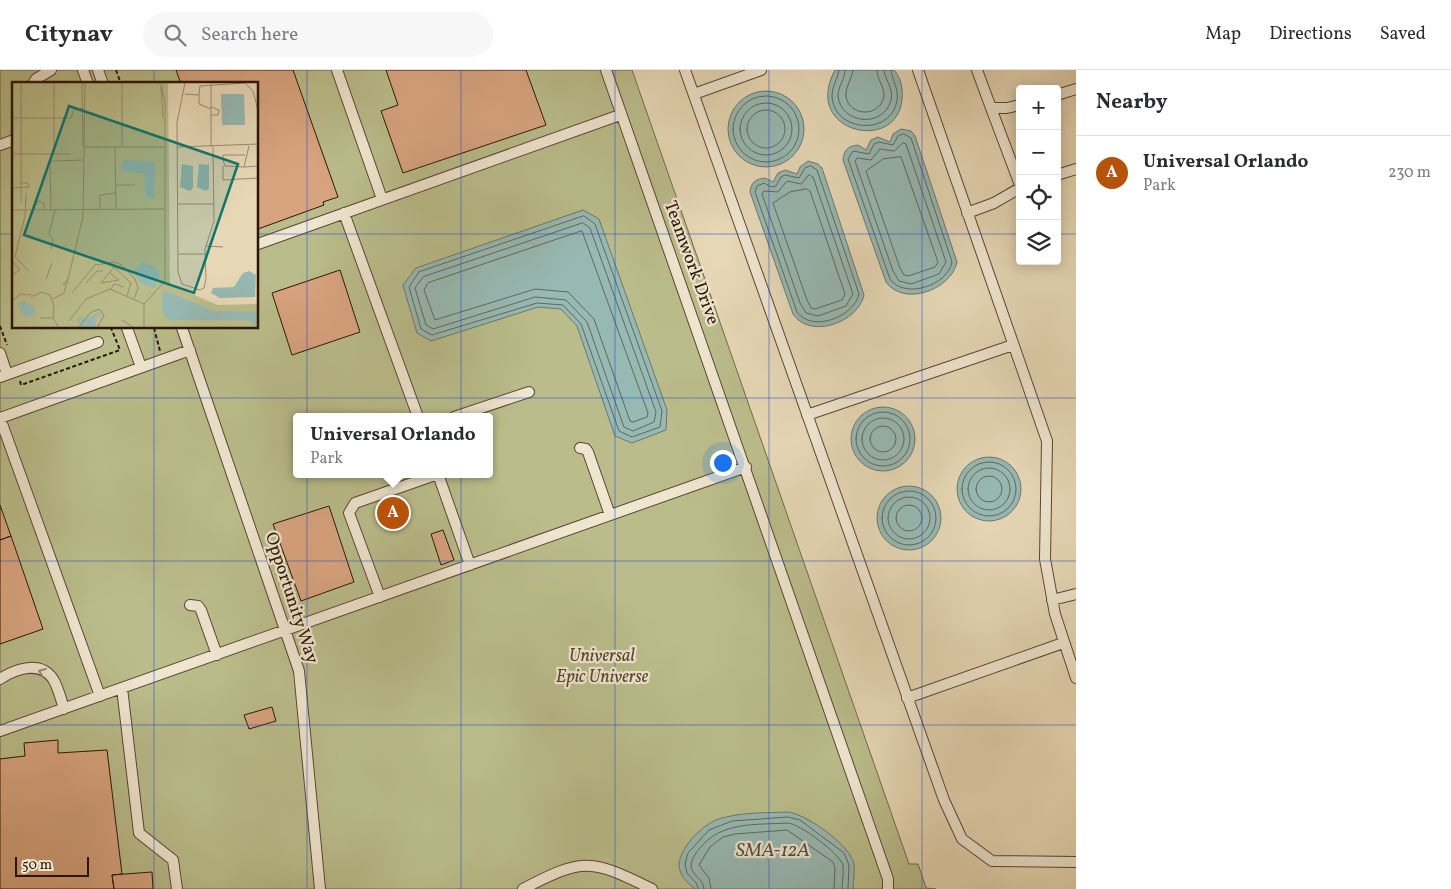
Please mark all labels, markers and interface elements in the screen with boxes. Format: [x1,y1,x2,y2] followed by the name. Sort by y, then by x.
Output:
[143,12,493,57] search box
[25,18,113,52] text: Citynav
[161,21,189,49] icon: search
[201,22,298,48] text: Search here
[1205,22,1241,47] text: Map
[1269,22,1352,47] text: Directions
[1380,22,1426,47] text: Saved
[12,82,259,329] inset map
[1016,85,1061,265] map controls
[1016,85,1061,130] button: +
[1096,88,1167,117] text: Nearby
[1016,130,1061,175] button: −
[1143,149,1308,175] text: Universal Orlando
[1106,162,1118,184] text: A
[1388,162,1431,184] text: 230 m
[1016,175,1061,220] button: locate
[1143,175,1176,197] text: Park
[657,198,725,328] street label: Teamwork Drive
[1016,220,1061,265] button: layers
[293,413,493,478] popup
[310,422,476,448] text: Universal Orlando
[310,448,343,470] text: Park
[710,450,736,476] your location
[377,494,409,532] pin: A
[258,529,324,667] street label: Opportunity Way
[556,644,649,690] park label: Universal Epic Universe
[38,668,47,678] one-way arrow
[736,838,810,864] water label: SMA-12A
[15,854,89,877] scale bar
[22,856,52,875] text: 50 m

